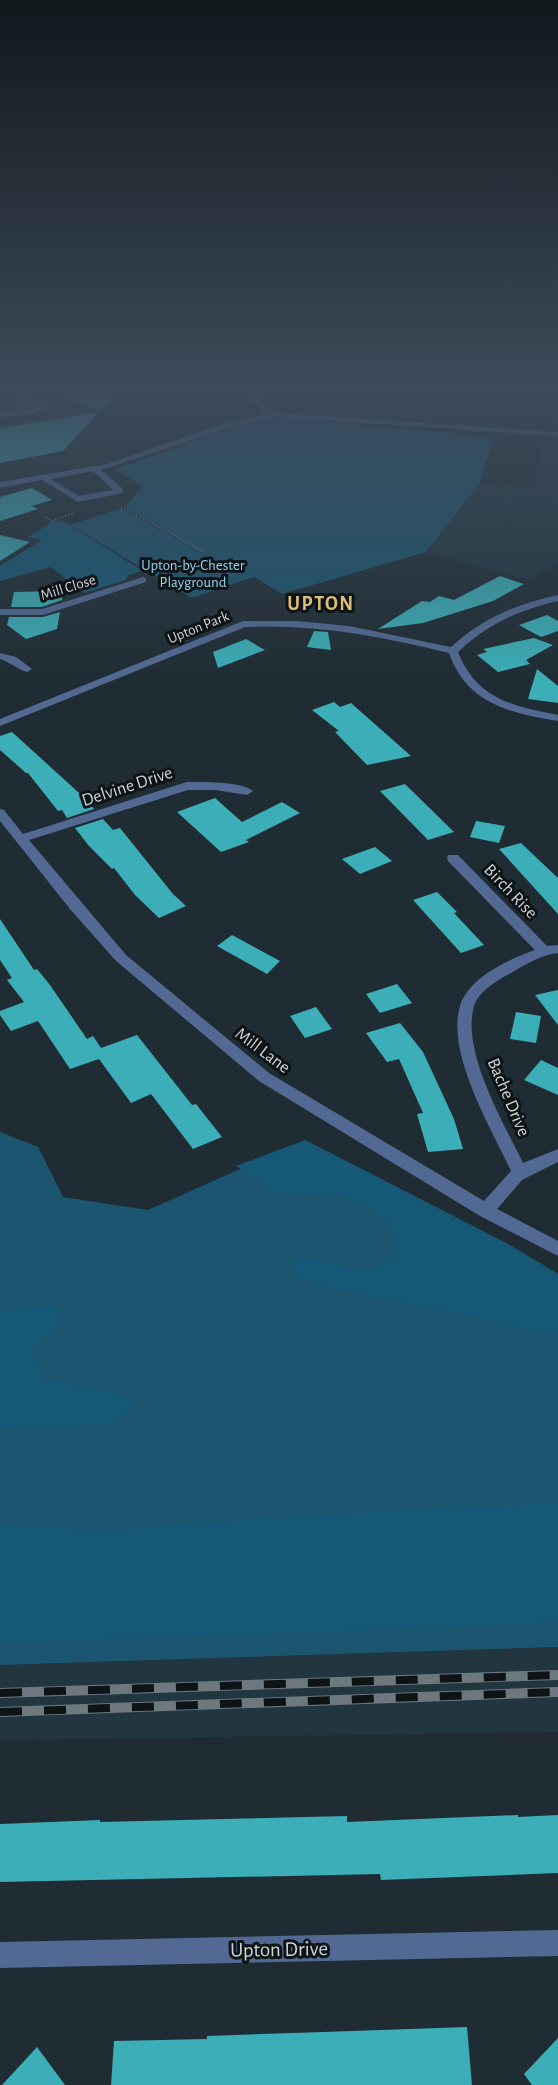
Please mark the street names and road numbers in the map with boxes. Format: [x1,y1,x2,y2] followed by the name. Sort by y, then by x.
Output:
[39,572,98,603] street label: Mill Close
[165,608,231,647] street label: Upton Park
[80,764,175,810] street label: Delvine Drive
[480,861,541,923] street label: Birch Rise
[232,1024,293,1077] street label: Mill Lane
[484,1056,533,1139] street label: Bache Drive
[230,1938,328,1961] street label: Upton Drive

